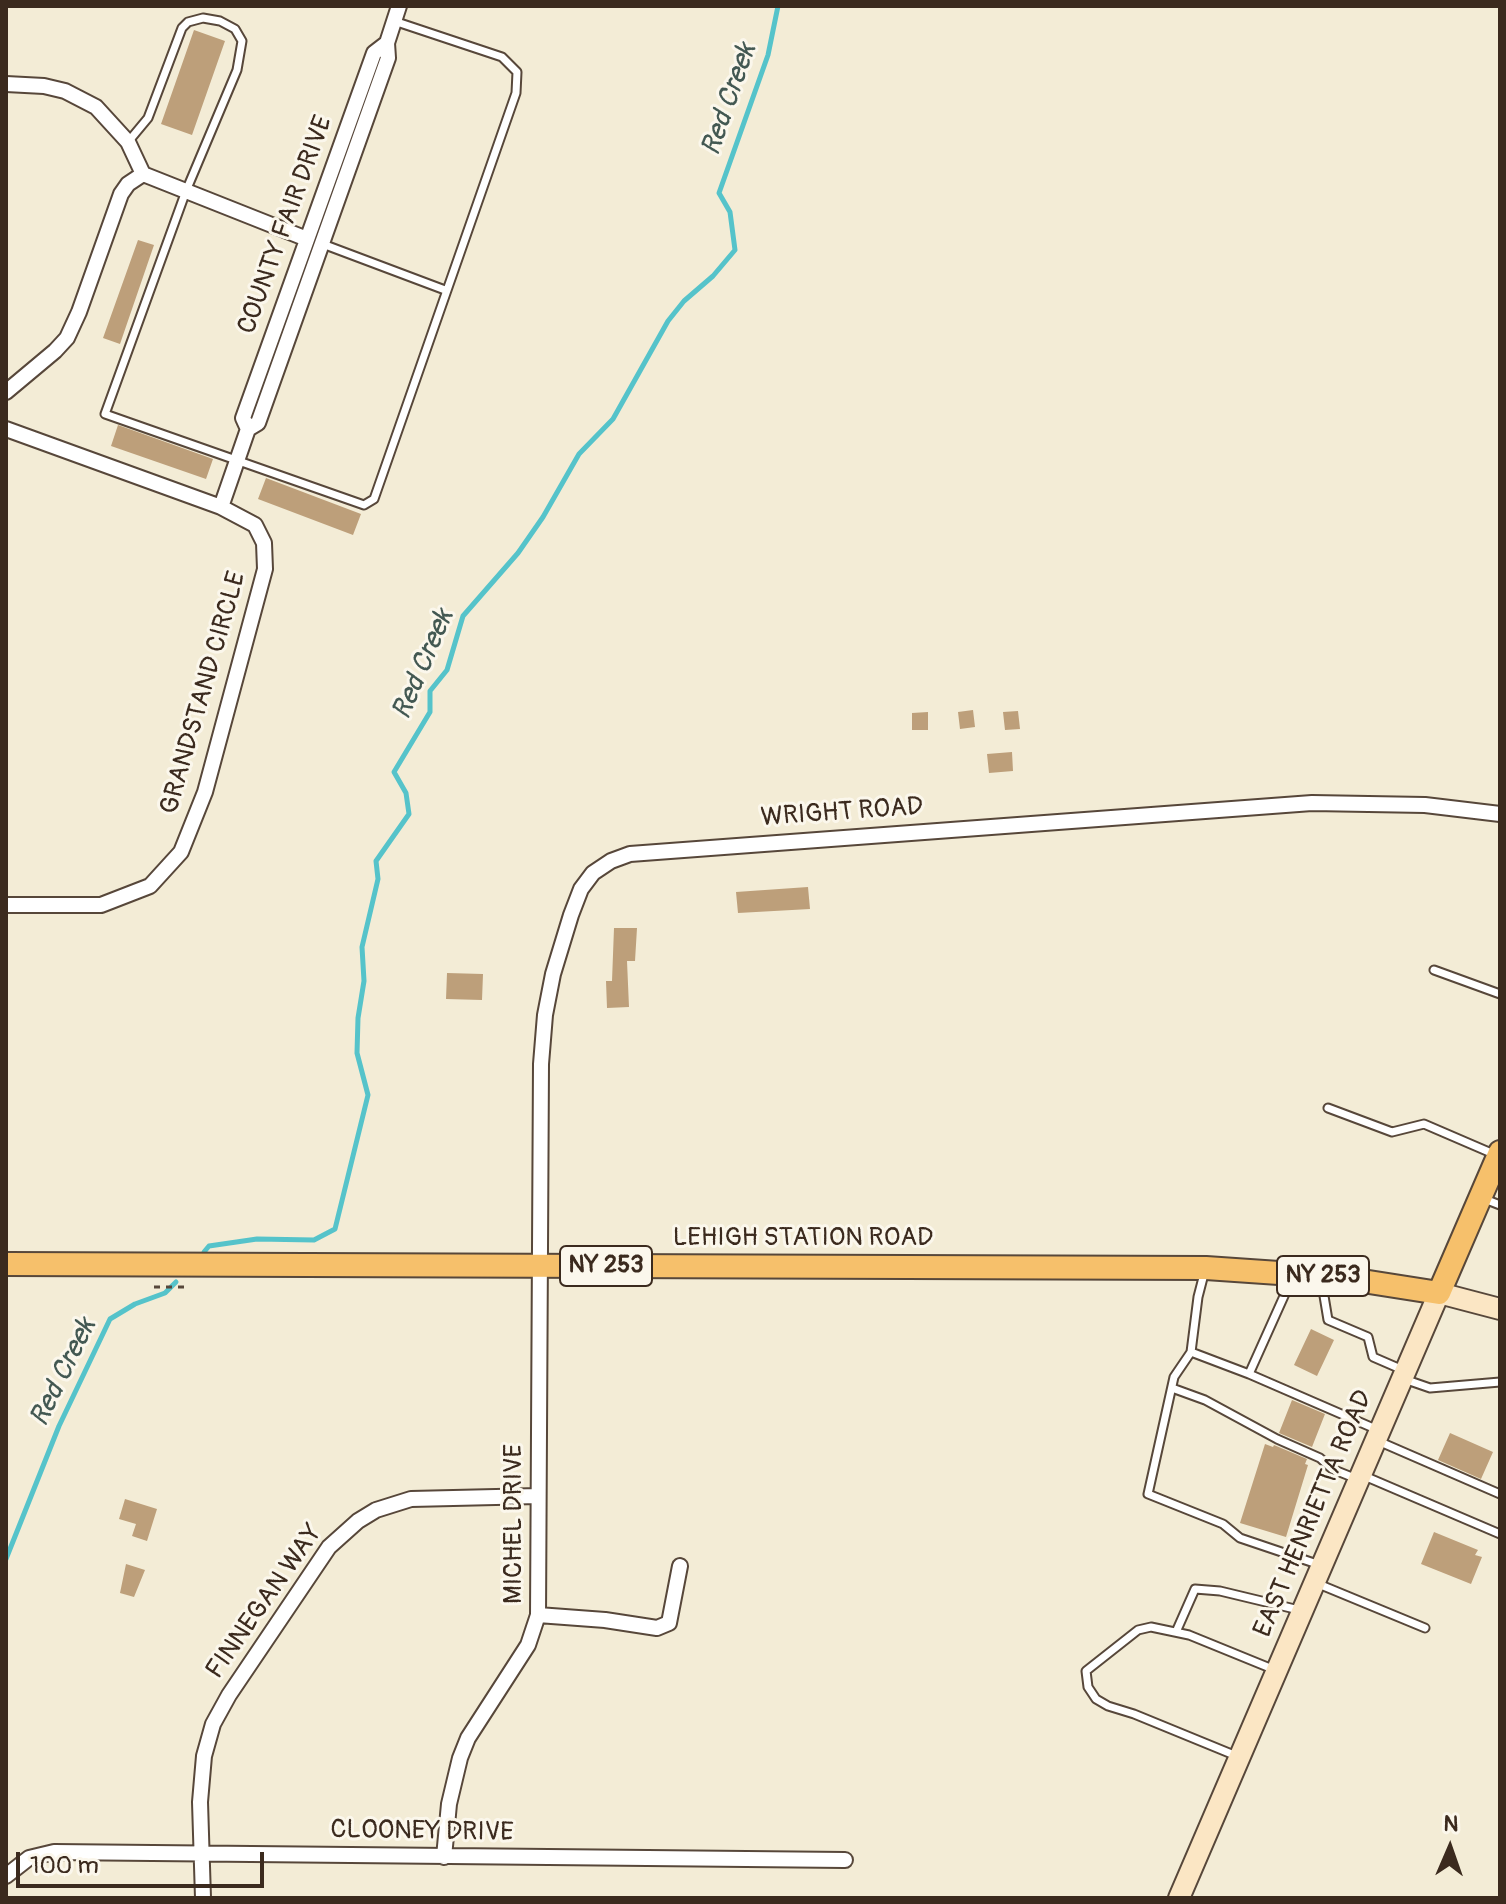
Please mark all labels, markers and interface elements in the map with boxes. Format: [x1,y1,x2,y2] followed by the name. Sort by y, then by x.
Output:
[695,40,765,160] water label: Red Creek
[232,112,340,338] street label: COUNTY FAIR DRIVE
[154,568,254,818] street label: GRANDSTAND CIRCLE
[386,605,462,725] water label: Red Creek
[760,792,924,834] street label: WRIGHT ROAD
[673,1222,933,1254] street label: LEHIGH STATION ROAD
[560,1246,652,1286] road number: NY 253
[1277,1256,1369,1296] road number: NY 253
[24,1314,104,1432] water label: Red Creek
[1248,1386,1380,1642] street label: EAST HENRIETTA ROAD
[498,1444,530,1604] street label: MICHEL DRIVE
[200,1519,330,1685] street label: FINNEGAN WAY
[1410,1808,1490,1888] north arrow
[1443,1810,1459,1838] text: N
[330,1815,514,1849] street label: CLOONEY DRIVE
[20,1836,268,1886] scale bar
[30,1851,99,1880] text: 100 m

